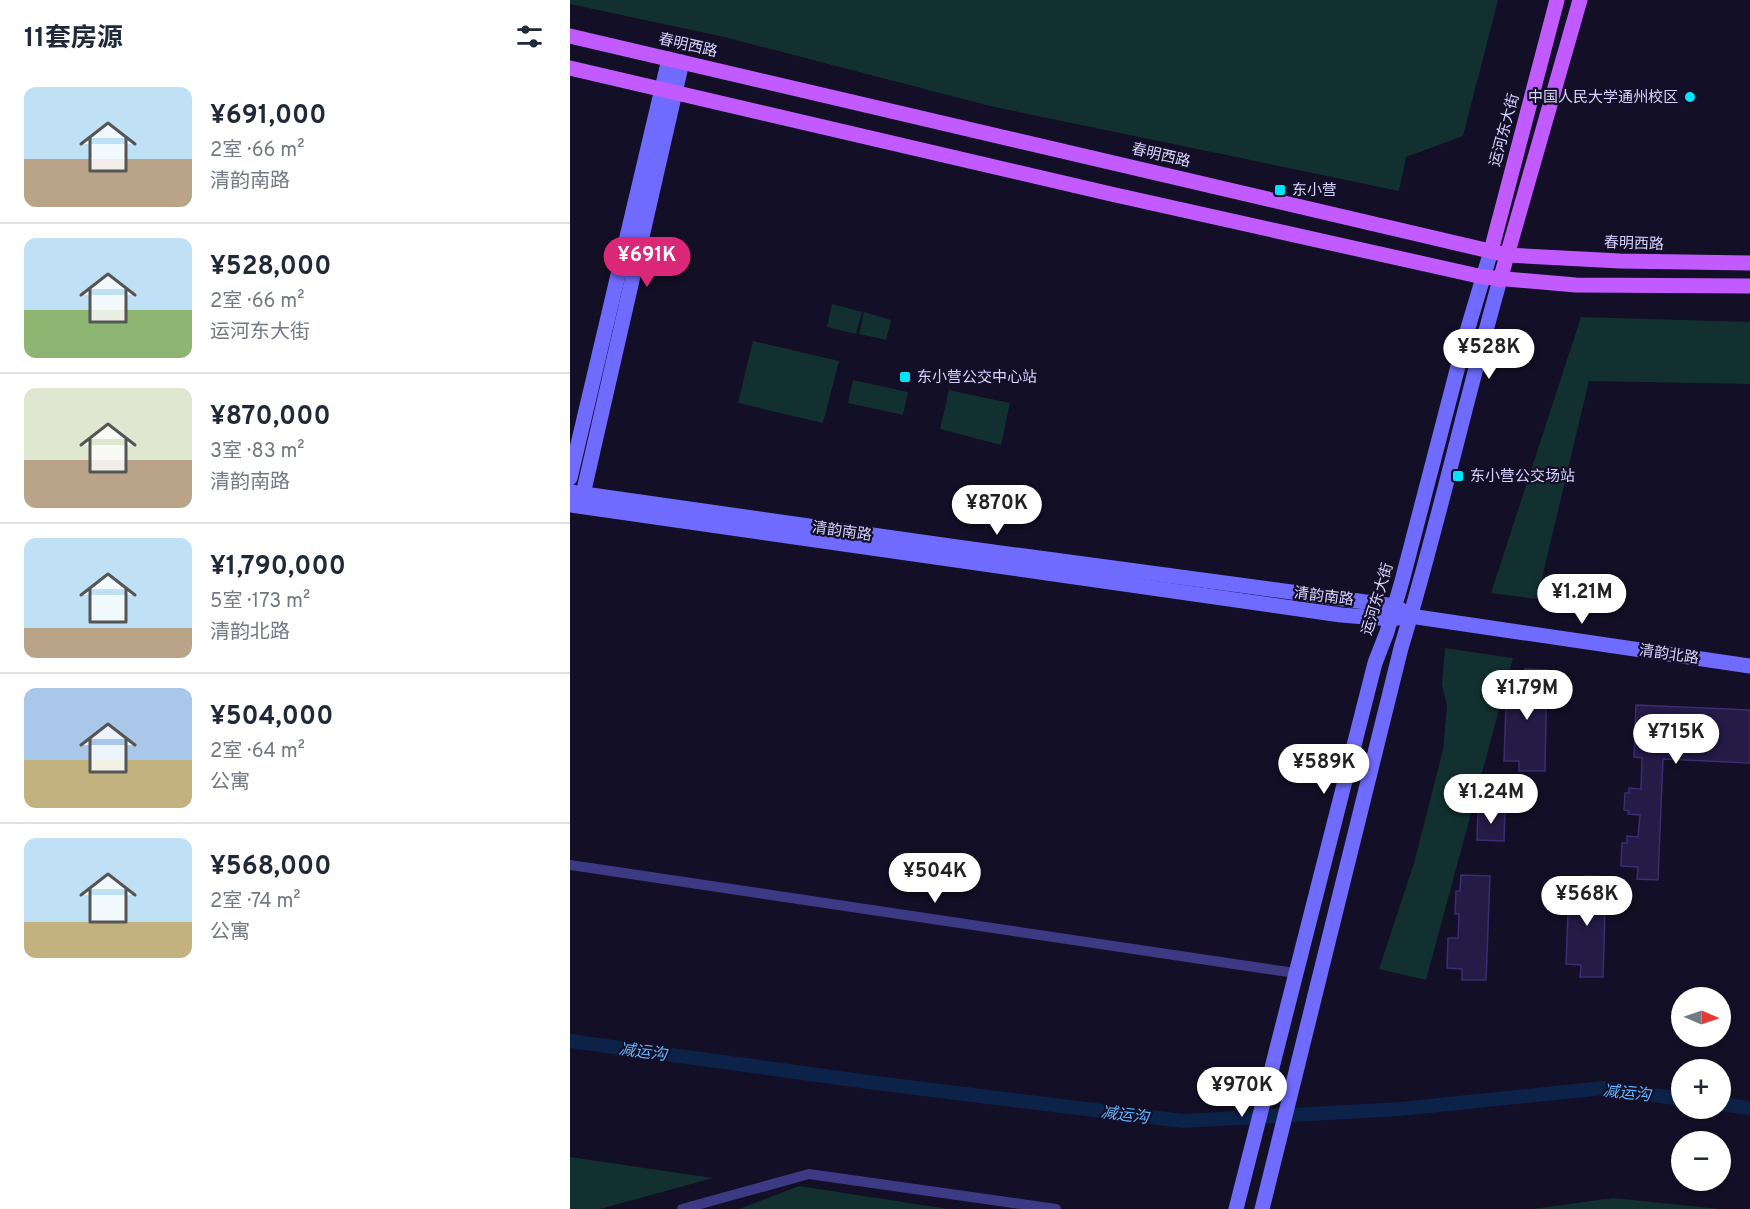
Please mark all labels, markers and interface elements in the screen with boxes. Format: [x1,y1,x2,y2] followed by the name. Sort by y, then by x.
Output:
[513,20,546,53] icon: filters
[24,23,123,56] text: 11套房源
[656,30,719,62] street label: 春明西路
[1528,88,1678,108] place label: 中国人民大学通州校区
[1683,90,1697,104] marker: 中国人民大学通州校区
[1487,92,1524,169] street label: 运河东大街
[210,100,326,133] text: ¥691,000
[72,111,144,183] icon: home
[210,138,304,164] text: 2室 · 66 m²
[1129,140,1192,172] street label: 春明西路
[210,169,290,195] text: 清韵南路
[1292,182,1337,201] place label: 东小营
[1273,183,1287,197] marker: 东小营
[1604,234,1664,255] street label: 春明西路
[605,237,689,288] pin: ¥691K
[618,243,676,269] text: ¥691K
[210,251,331,284] text: ¥528,000
[72,262,144,334] icon: home
[210,289,304,315] text: 2室 · 66 m²
[210,320,310,346] text: 运河东大街
[1447,329,1531,380] pin: ¥528K
[1457,335,1521,361] text: ¥528K
[917,369,1037,388] place label: 东小营公交中心站
[898,370,912,384] marker: 东小营公交中心站
[210,401,331,434] text: ¥870,000
[72,412,144,484] icon: home
[210,439,305,465] text: 3室 · 83 m²
[1470,468,1575,487] place label: 东小营公交场站
[1451,469,1465,483] marker: 东小营公交场站
[210,470,290,496] text: 清韵南路
[955,485,1039,536] pin: ¥870K
[966,491,1028,517] text: ¥870K
[811,519,873,546] street label: 清韵南路
[210,551,346,584] text: ¥1,790,000
[1358,561,1398,638] street label: 运河东大街
[72,562,144,634] icon: home
[1533,574,1631,625] pin: ¥1.21M
[1551,580,1613,606] text: ¥1.21M
[1293,584,1355,611] street label: 清韵南路
[210,589,310,615] text: 5室 · 173 m²
[210,620,290,646] text: 清韵北路
[1638,641,1700,669] street label: 清韵北路
[1478,670,1576,721] pin: ¥1.79M
[1496,676,1558,702] text: ¥1.79M
[210,701,333,734] text: ¥504,000
[72,712,144,784] icon: home
[1634,714,1718,765] pin: ¥715K
[1647,720,1705,746] text: ¥715K
[210,739,305,765] text: 2室 · 64 m²
[1282,744,1366,795] pin: ¥589K
[1292,750,1356,776] text: ¥589K
[210,770,250,796] text: 公寓
[1442,774,1540,825] pin: ¥1.24M
[1458,780,1524,806] text: ¥1.24M
[210,851,331,884] text: ¥568,000
[893,853,977,904] pin: ¥504K
[903,859,967,885] text: ¥504K
[72,862,144,934] icon: home
[1545,876,1629,927] pin: ¥568K
[1555,882,1619,908] text: ¥568K
[210,889,301,915] text: 2室 · 74 m²
[210,920,250,946] text: 公寓
[1671,987,1731,1047] north arrow
[1671,987,1731,1191] map controls
[618,1040,670,1066] water label: 减运沟
[1671,1059,1731,1119] button: +
[1200,1067,1284,1118] pin: ¥970K
[1211,1073,1273,1099] text: ¥970K
[1602,1082,1654,1107] water label: 减运沟
[1100,1103,1152,1129] water label: 减运沟
[1671,1131,1731,1191] button: −

